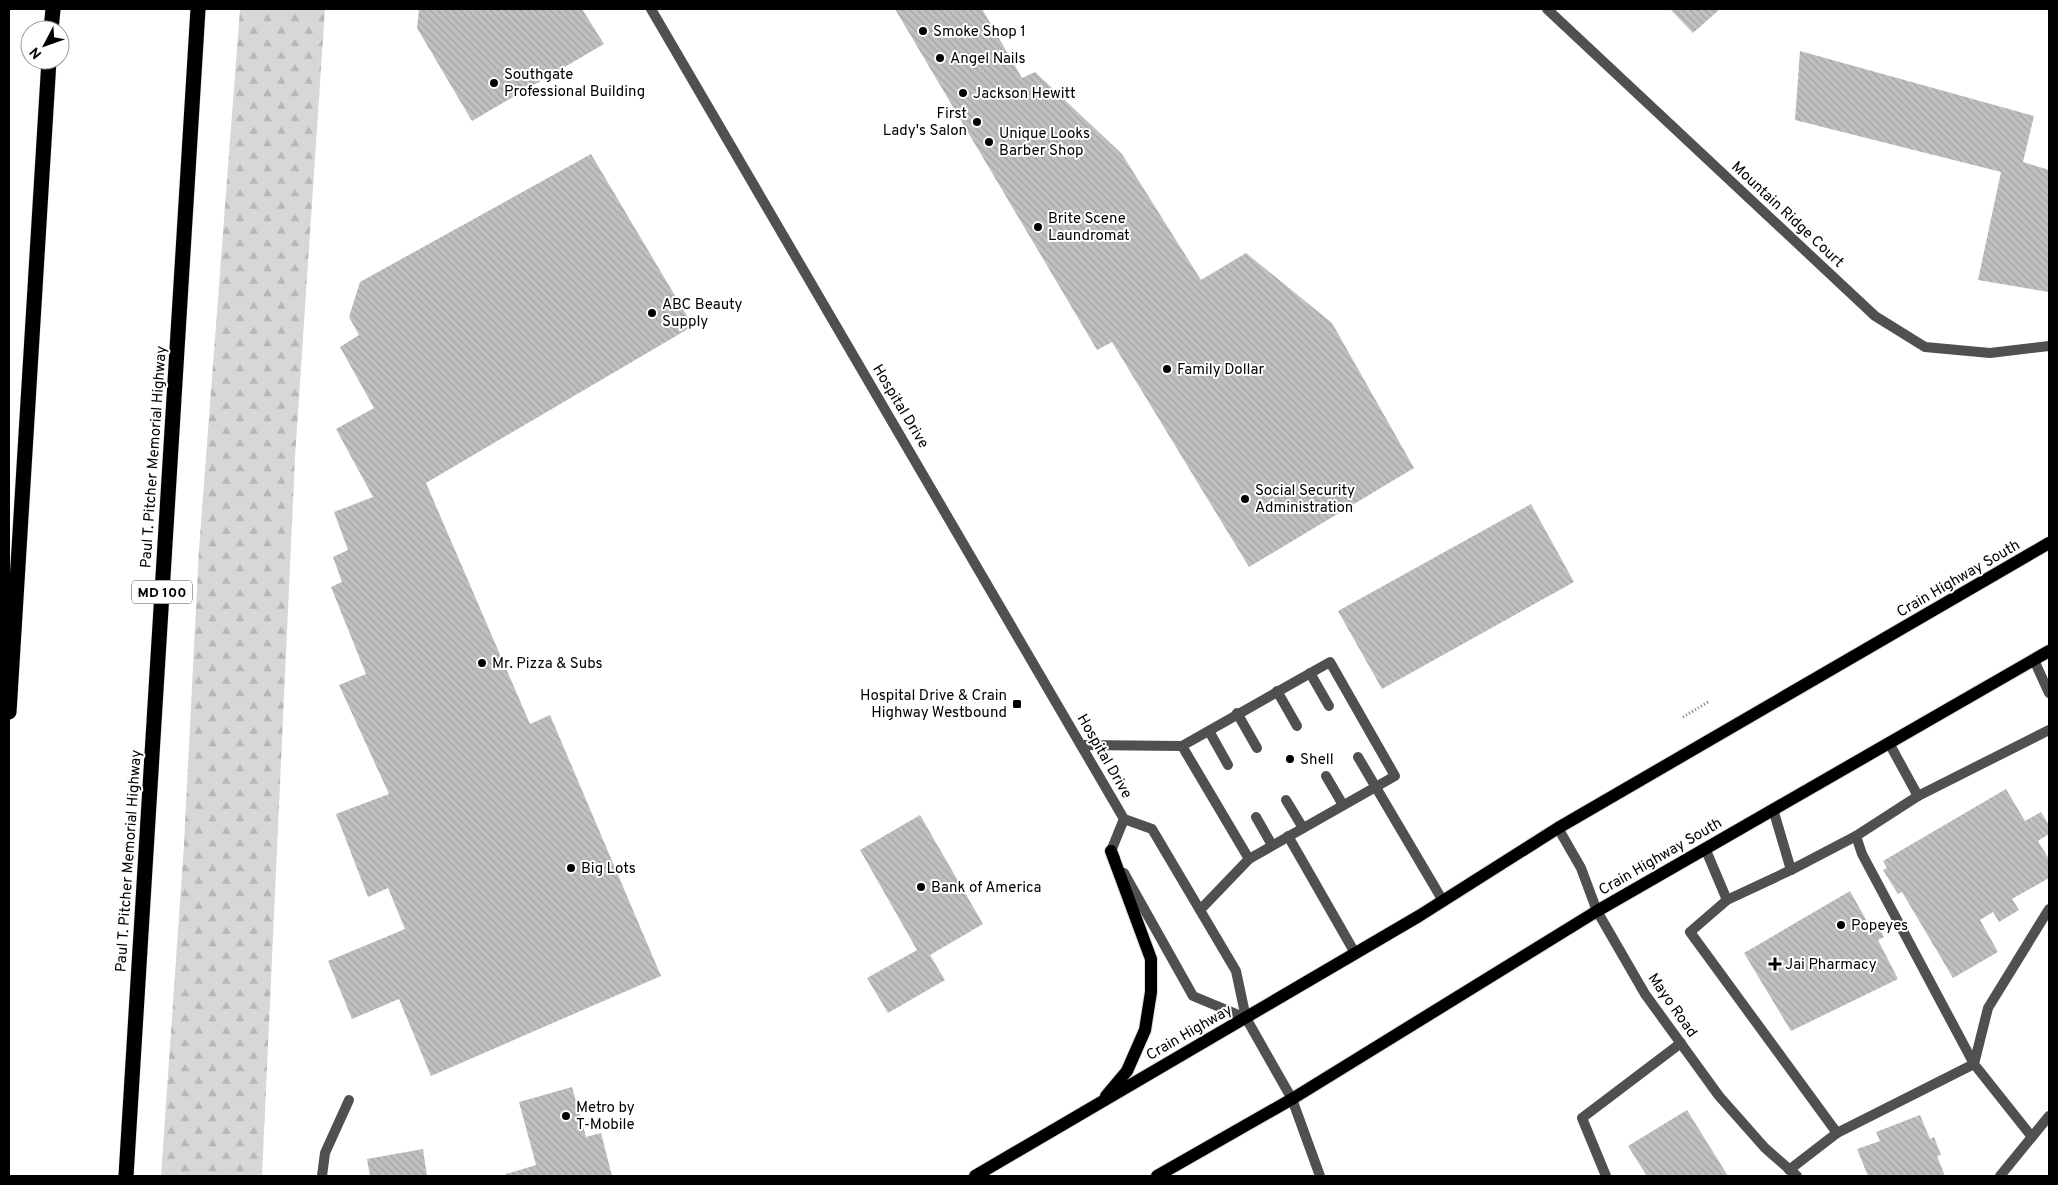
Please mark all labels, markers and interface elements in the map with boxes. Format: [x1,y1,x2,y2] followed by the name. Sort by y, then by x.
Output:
[20,20,70,70] north arrow
[933,23,1026,42] place label: Smoke Shop 1
[917,25,929,37] marker: Smoke Shop 1
[27,43,46,62] text: N
[950,50,1026,69] place label: Angel Nails
[934,52,946,64] marker: Angel Nails
[504,66,645,102] place label: Southgate Professional Building
[488,77,500,89] marker: Southgate Professional Building
[973,85,1076,104] place label: Jackson Hewitt
[957,87,969,99] marker: Jackson Hewitt
[883,105,967,141] place label: First Lady's Salon
[971,116,983,128] marker: First Lady's Salon
[999,125,1090,161] place label: Unique Looks Barber Shop
[983,136,995,148] marker: Unique Looks Barber Shop
[1727,158,1847,272] street label: Mountain Ridge Court
[1048,210,1130,246] place label: Brite Scene Laundromat
[1032,221,1044,233] marker: Brite Scene Laundromat
[662,296,743,332] place label: ABC Beauty Supply
[646,307,658,319] marker: ABC Beauty Supply
[137,345,172,569] street label: Paul T. Pitcher Memorial Highway
[867,361,932,452] street label: Hospital Drive
[1177,361,1265,380] place label: Family Dollar
[1161,363,1173,375] marker: Family Dollar
[1255,482,1355,518] place label: Social Security Administration
[1239,493,1251,505] marker: Social Security Administration
[1894,536,2024,622] street label: Crain Highway South
[132,580,192,604] road number: MD 100
[492,655,603,674] place label: Mr. Pizza & Subs
[476,657,488,669] marker: Mr. Pizza & Subs
[860,687,1007,723] place label: Hospital Drive & Crain Highway Westbound
[1011,698,1023,710] marker: Hospital Drive & Crain Highway Westbound
[1072,711,1136,802] street label: Hospital Drive
[112,749,147,973] street label: Paul T. Pitcher Memorial Highway
[1300,751,1334,770] place label: Shell
[1284,753,1296,765] marker: Shell
[1596,814,1726,900] street label: Crain Highway South
[581,860,636,879] place label: Big Lots
[565,862,577,874] marker: Big Lots
[931,879,1041,898] place label: Bank of America
[915,881,927,893] marker: Bank of America
[1851,917,1908,936] place label: Popeyes
[1835,919,1847,931] marker: Popeyes
[1785,956,1877,975] place label: Jai Pharmacy
[1769,958,1781,970] marker: Jai Pharmacy
[1643,970,1701,1042] street label: Mayo Road
[1143,1001,1236,1066] street label: Crain Highway
[576,1099,635,1135] place label: Metro by T-Mobile
[560,1110,572,1122] marker: Metro by T-Mobile

